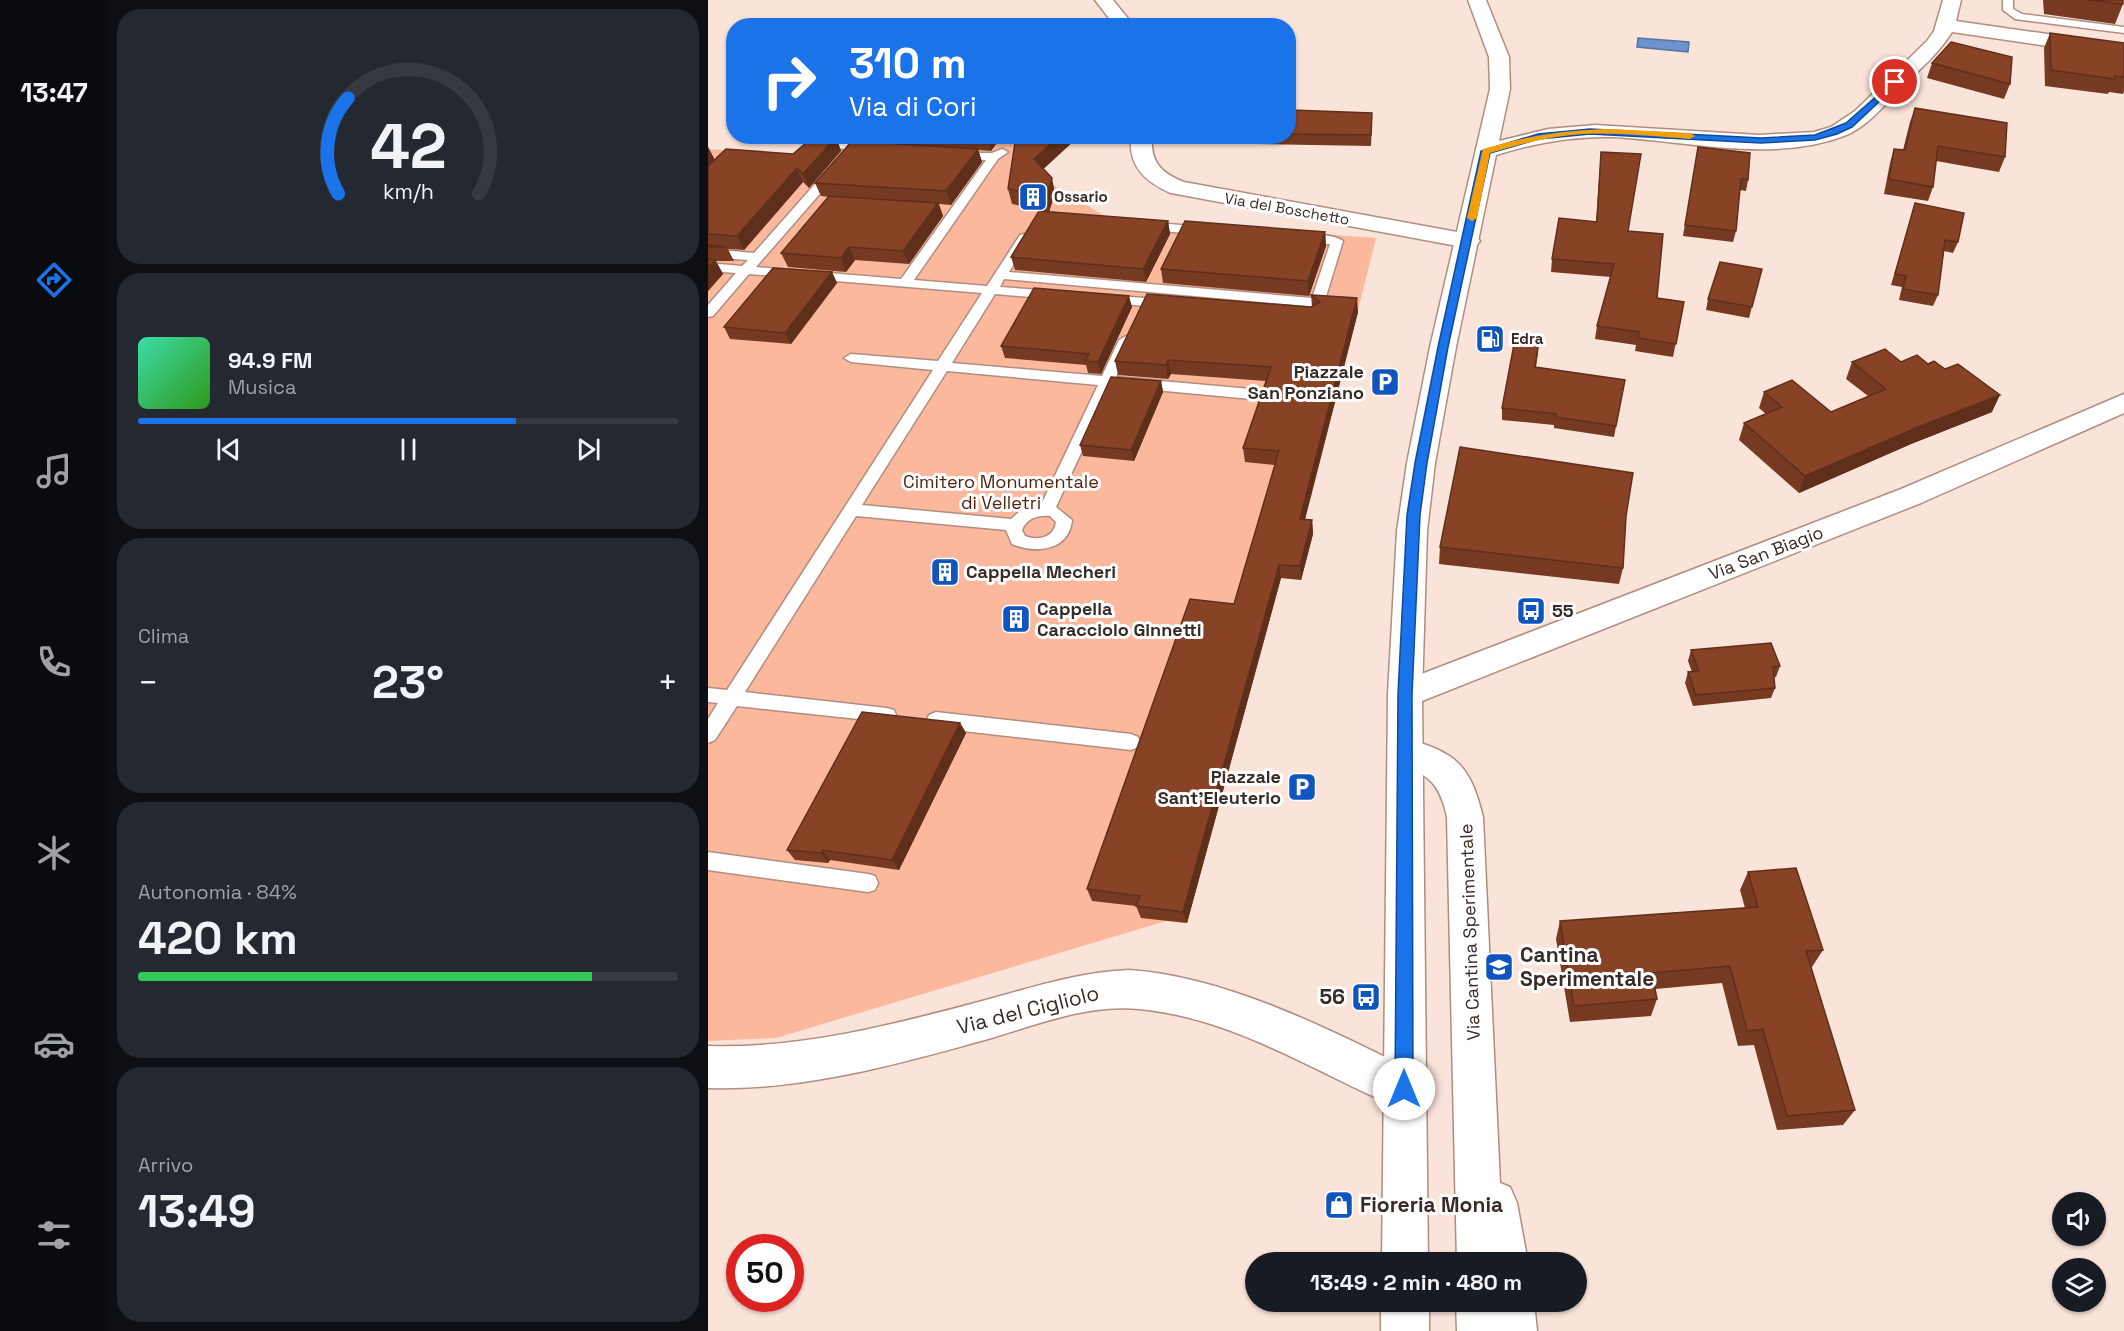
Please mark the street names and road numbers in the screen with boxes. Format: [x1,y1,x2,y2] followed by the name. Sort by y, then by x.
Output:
[1223,188,1351,229] street label: Via del Boschetto
[1705,520,1826,585] street label: Via San Biagio
[1454,823,1485,1041] street label: Via Cantina Sperimentale
[954,979,1102,1040] street label: Via del Cigliolo

